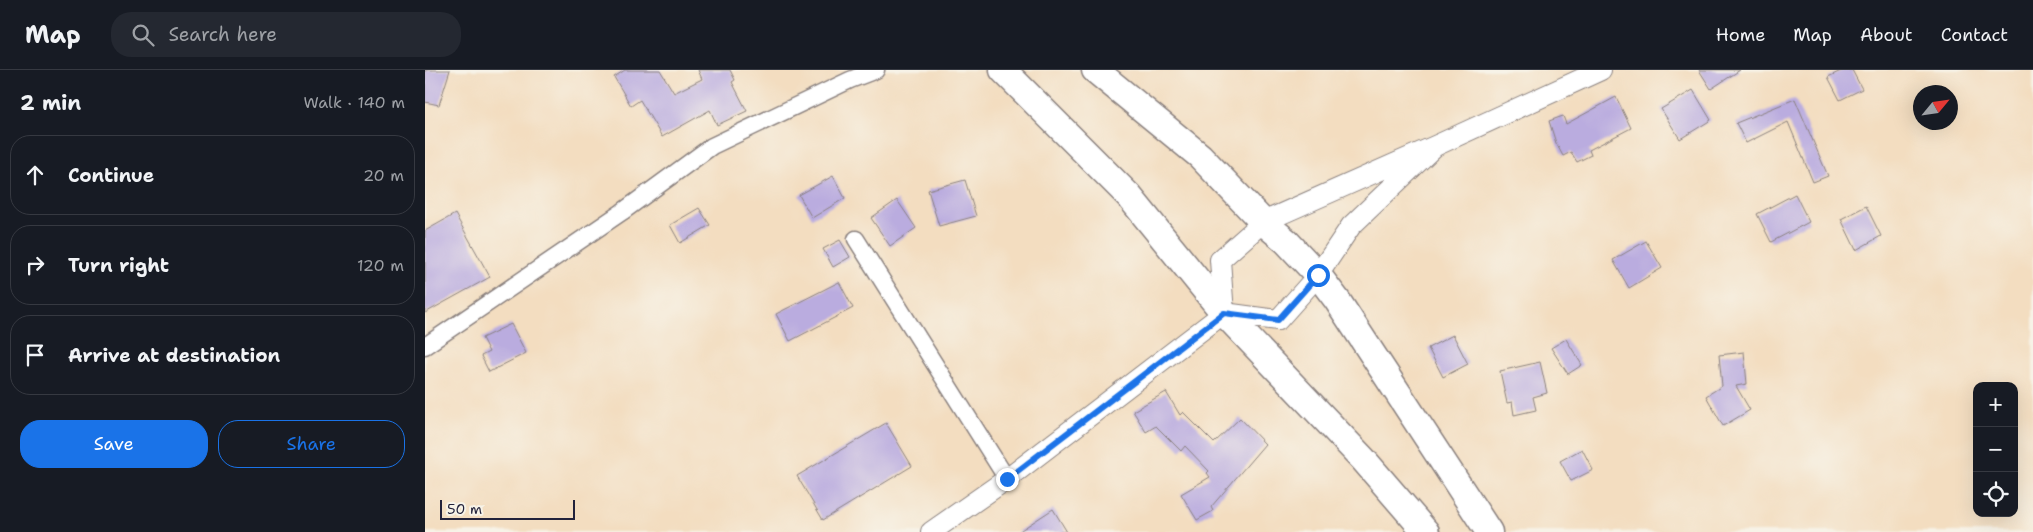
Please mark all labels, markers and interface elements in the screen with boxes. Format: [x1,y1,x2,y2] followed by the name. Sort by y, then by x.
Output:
[111,12,461,57] search box
[25,19,81,51] text: Map
[129,21,157,49] icon: search
[169,22,277,47] text: Search here
[1716,23,1765,47] text: Home
[1793,23,1832,47] text: Map
[1860,23,1913,47] text: About
[1941,23,2008,47] text: Contact
[1913,85,1958,130] north arrow
[20,89,81,117] text: 2 min
[303,92,405,113] text: Walk · 140 m
[21,161,49,189] icon: ahead
[68,163,154,188] text: Continue
[363,165,404,186] text: 20 m
[21,251,49,279] icon: right
[68,253,169,278] text: Turn right
[357,255,404,276] text: 120 m
[1307,264,1330,287] route start
[21,341,49,369] icon: arrive
[68,343,280,368] text: Arrive at destination
[1973,382,2018,517] map controls
[1973,382,2018,427] button: +
[20,420,208,468] button: Save
[218,420,405,468] button: Share
[1973,427,2018,472] button: −
[996,468,1019,491] route end
[1973,472,2018,517] button: locate
[440,497,575,520] scale bar
[447,500,482,518] text: 50 m

